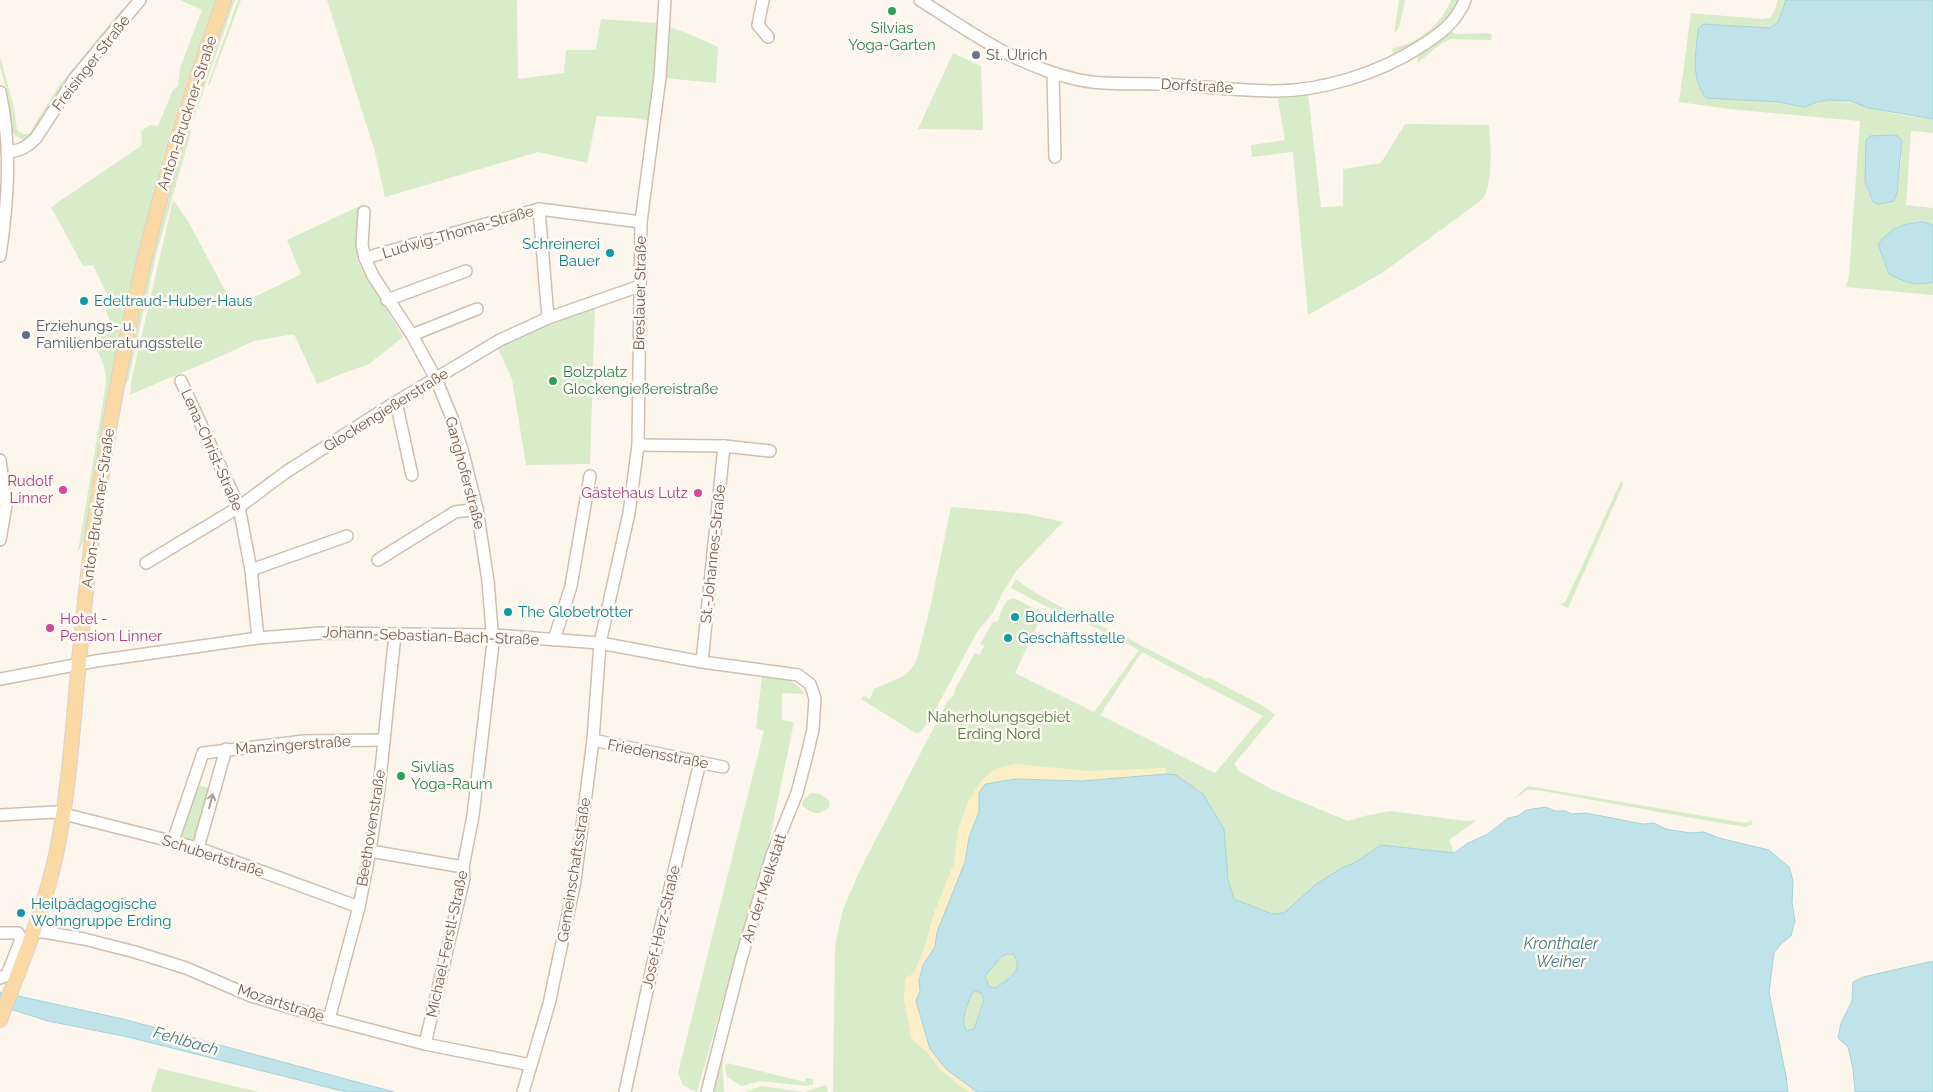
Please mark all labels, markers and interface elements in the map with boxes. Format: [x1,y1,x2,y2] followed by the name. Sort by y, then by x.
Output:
[886,5,898,17] marker: Silvias Yoga-Garten
[48,12,134,114] street label: Freisinger Straße
[848,19,936,54] place label: Silvias Yoga-Garten
[154,33,221,192] street label: Anton-Bruckner-Straße
[986,46,1047,64] place label: St. Ulrich
[970,49,982,61] marker: St. Ulrich
[1160,75,1234,97] street label: Dorfstraße
[380,202,536,262] street label: Ludwig-Thoma-Straße
[522,235,601,270] place label: Schreinerei Bauer
[630,236,650,350] street label: Breslauer Straße
[604,247,616,259] marker: Schreinerei Bauer
[94,292,253,310] place label: Edeltraud-Huber-Haus
[78,295,90,307] marker: Edeltraud-Huber-Haus
[36,317,203,352] place label: Erziehungs- u. Familienberatungsstelle
[20,329,32,341] marker: Erziehungs- u. Familienberatungsstelle
[563,363,719,398] place label: Bolzplatz Glockengießereistraße
[320,364,452,456] street label: Glockengießerstraße
[547,375,559,387] marker: Bolzplatz Glockengießereistraße
[177,386,247,514] street label: Lena-Christ-Straße
[441,415,489,532] street label: Ganghoferstraße
[78,427,118,589] street label: Anton-Bruckner-Straße
[7,472,54,507] place label: Rudolf Linner
[697,483,729,624] street label: St.-Johannes-Straße
[57,484,69,496] marker: Rudolf Linner
[581,484,688,502] place label: Gästehaus Lutz
[692,487,704,499] marker: Gästehaus Lutz
[518,603,634,621] place label: The Globetrotter
[502,606,514,618] marker: The Globetrotter
[1025,608,1114,626] place label: Boulderhalle
[60,610,163,645] place label: Hotel - Pension Linner
[1009,611,1021,623] marker: Boulderhalle
[44,622,56,634] marker: Hotel - Pension Linner
[322,623,540,649] street label: Johann-Sebastian-Bach-Straße
[1018,629,1125,647] place label: Geschäftsstelle
[1002,632,1014,644] marker: Geschäftsstelle
[928,708,1070,743] park label: Naherholungsgebiet Erding Nord
[235,732,351,758] street label: Manzingerstraße
[606,735,710,773] street label: Friedensstraße
[411,758,493,793] place label: Sivlias Yoga-Raum
[353,768,389,888] street label: Beethovenstraße
[395,770,407,782] marker: Sivlias Yoga-Raum
[207,794,217,810] one-way arrow
[554,796,594,944] street label: Gemeinschaftsstraße
[160,831,266,881] street label: Schubertstraße
[738,831,790,945] street label: An der Melkstatt
[638,863,684,990] street label: Josef-Herz-Straße
[423,869,471,1019] street label: Michael-Ferstl-Straße
[31,895,171,930] place label: Heilpädagogische Wohngruppe Erding
[15,907,27,919] marker: Heilpädagogische Wohngruppe Erding
[1524,934,1599,971] water label: Kronthaler Weiher
[235,980,327,1026] street label: Mozartstraße
[151,1023,221,1059] water label: Fehlbach

